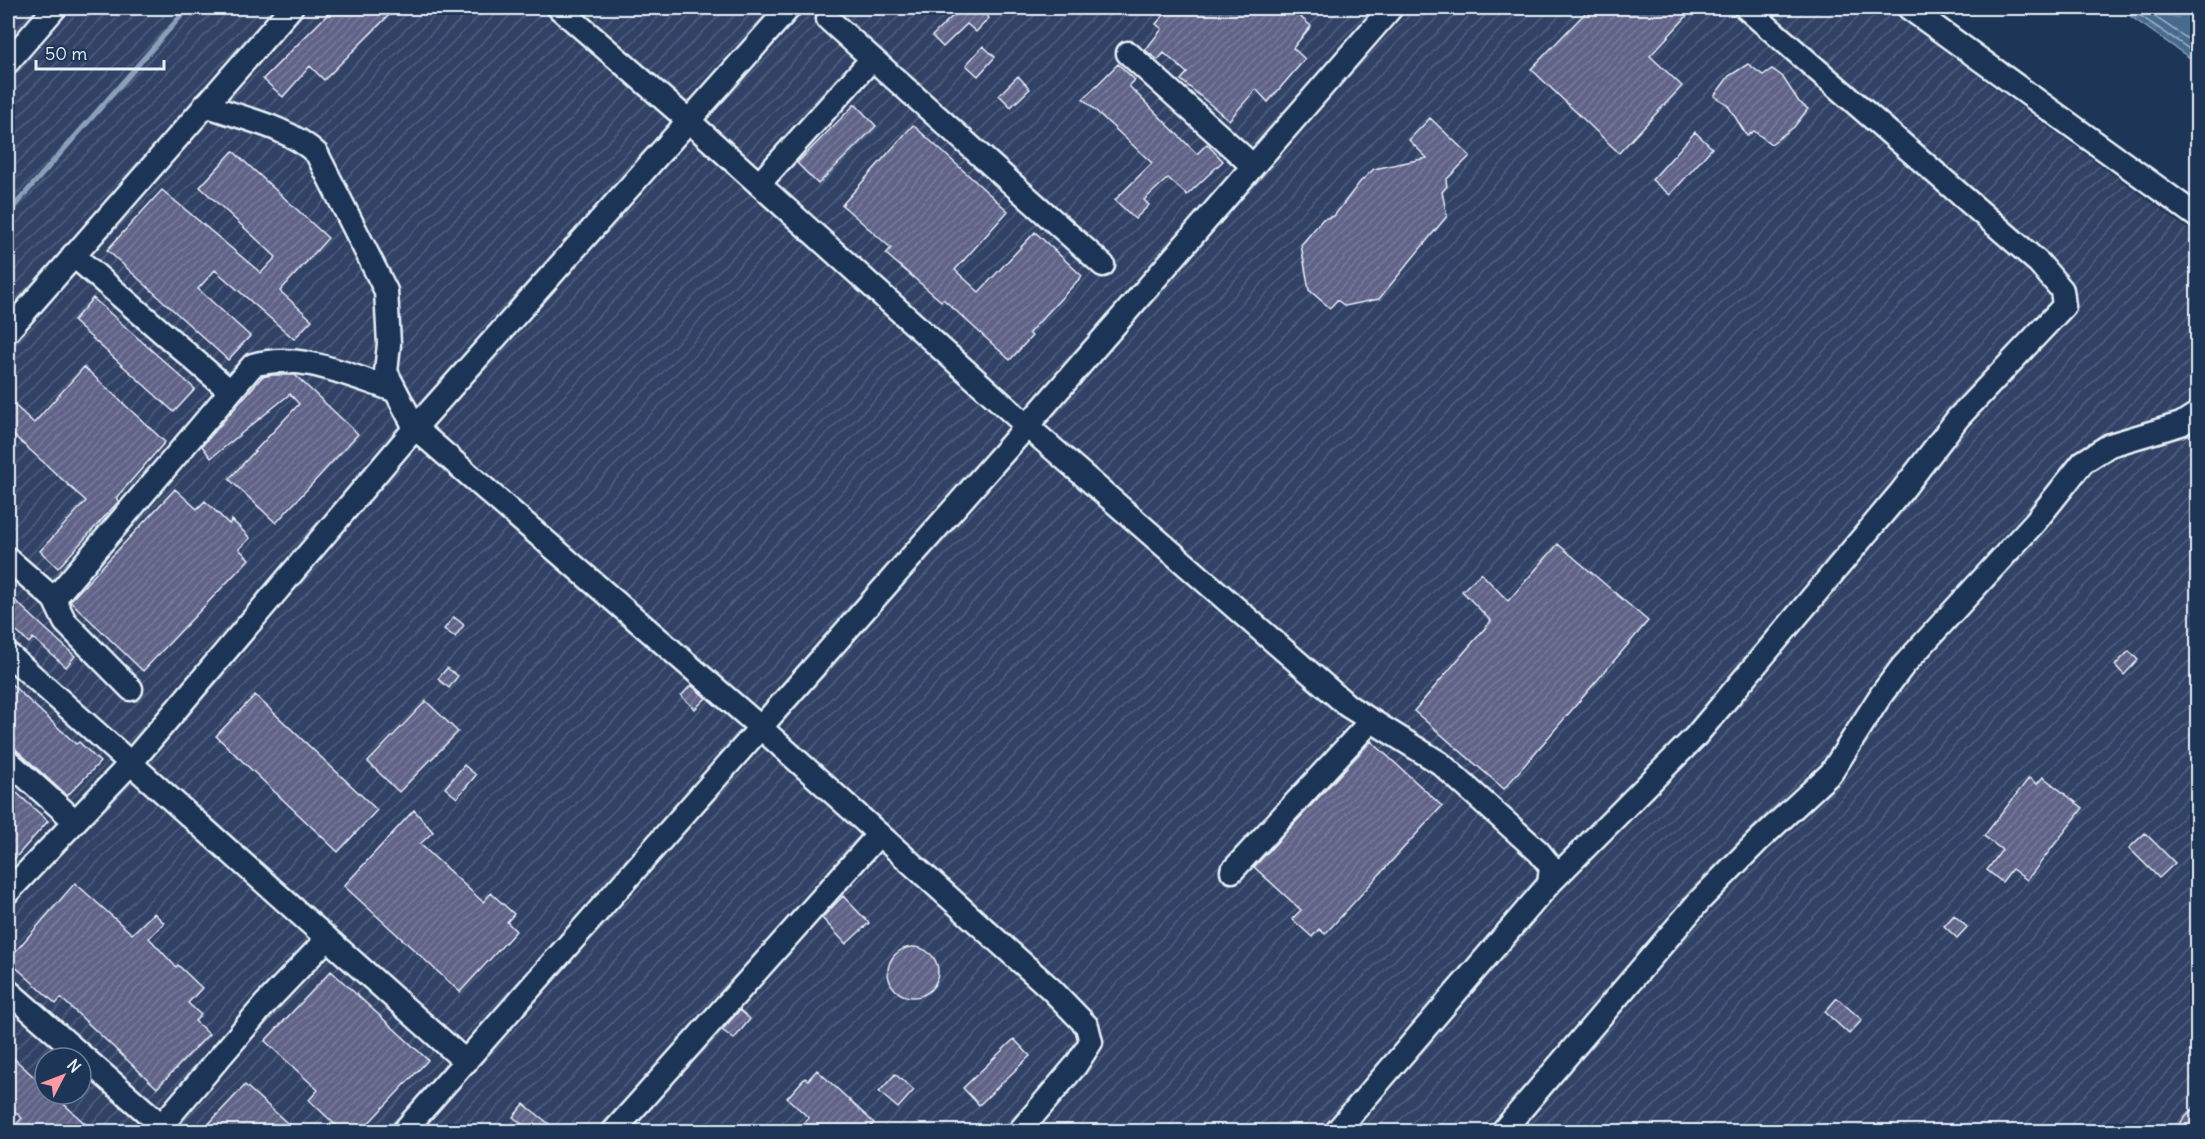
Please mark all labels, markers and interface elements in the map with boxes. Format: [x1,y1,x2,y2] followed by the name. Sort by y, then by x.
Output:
[36,33,164,71] scale bar
[45,42,87,65] text: 50 m
[33,1046,93,1106] north arrow
[63,1055,85,1077] text: N

